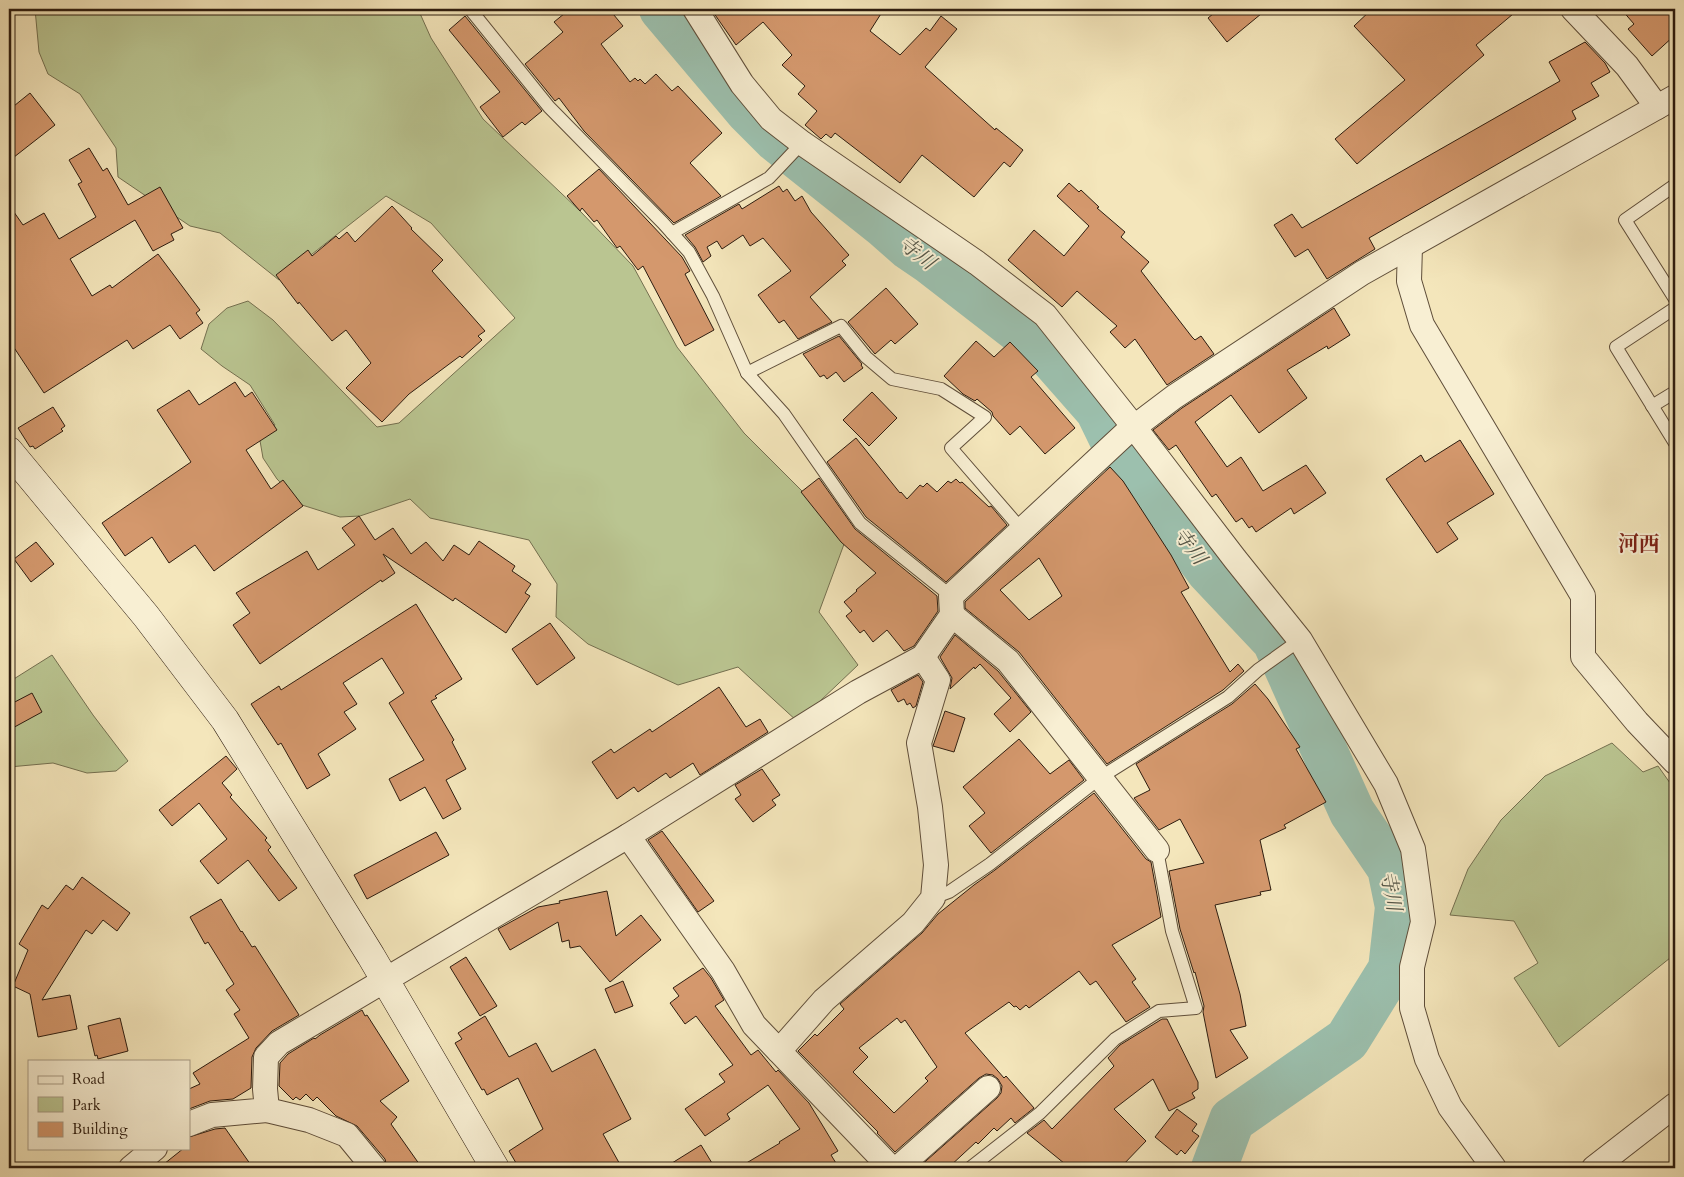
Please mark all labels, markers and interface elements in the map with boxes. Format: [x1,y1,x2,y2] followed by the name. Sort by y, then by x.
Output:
[893,230,943,277] water label: 寺川
[1167,522,1214,572] water label: 寺川
[1618,530,1660,559] district label: 河西
[1374,869,1408,915] water label: 寺川
[28,1060,190,1150] legend
[72,1069,105,1089] text: Road
[72,1095,101,1115] text: Park
[72,1119,128,1139] text: Building

